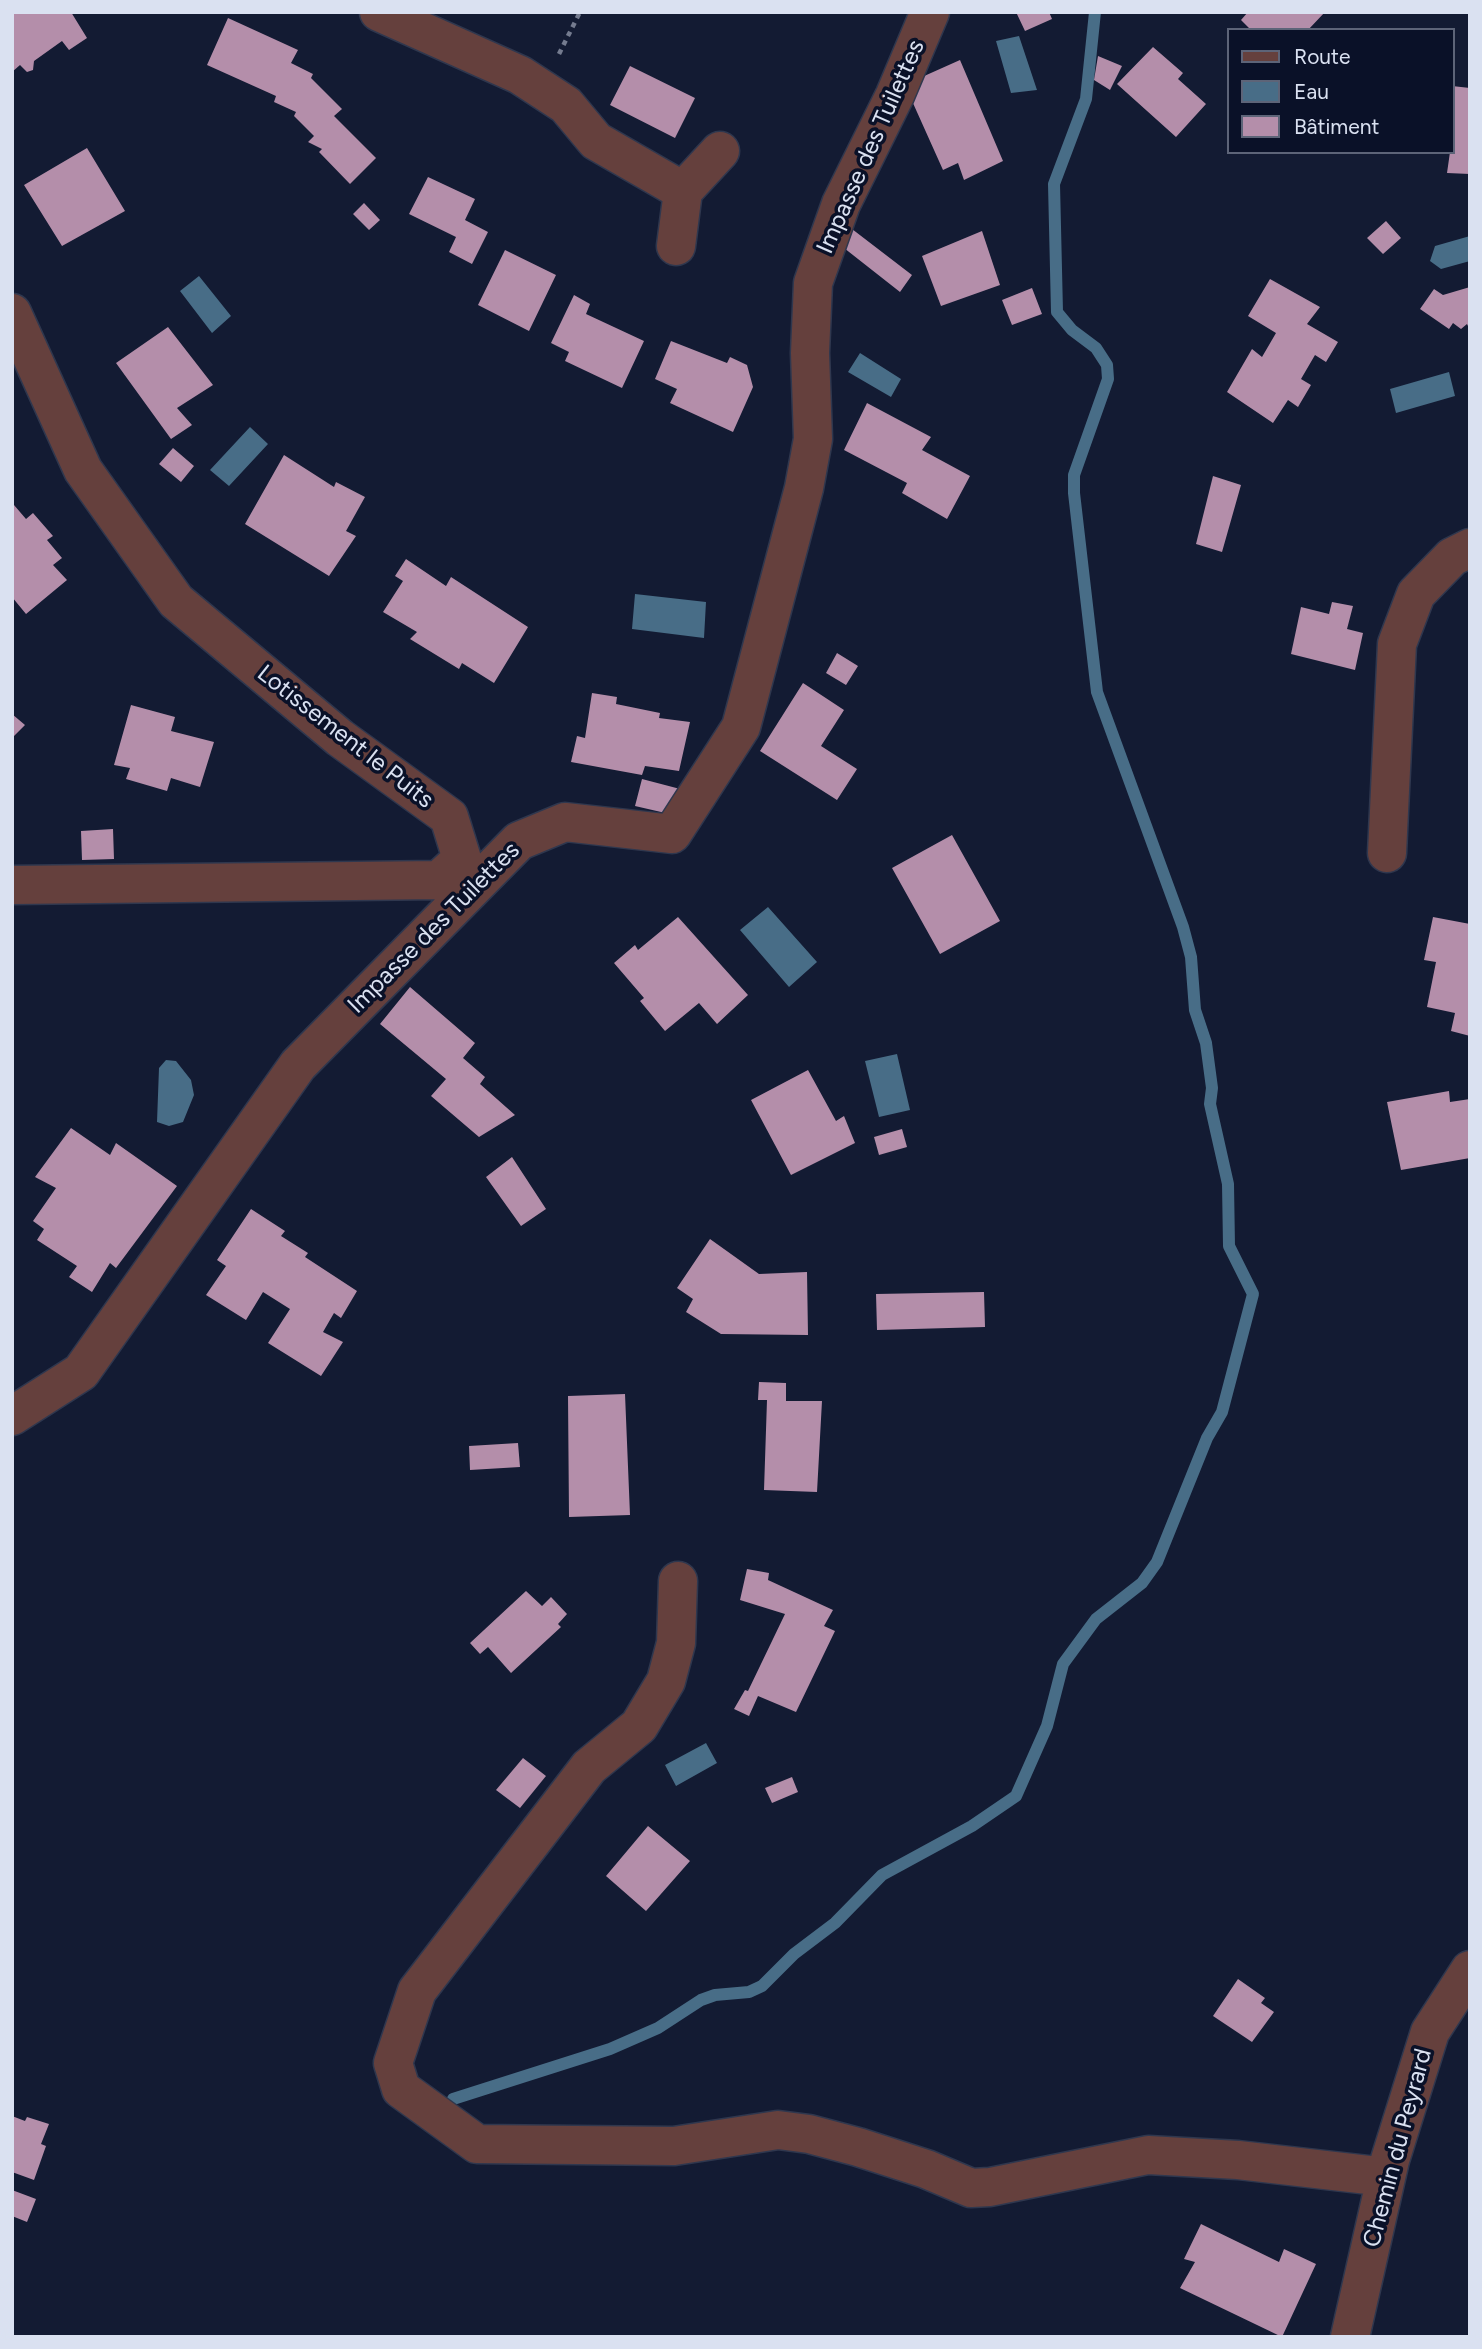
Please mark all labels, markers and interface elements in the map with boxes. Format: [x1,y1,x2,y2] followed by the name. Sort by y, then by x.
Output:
[1226,28,1454,154] legend
[811,36,931,258] street label: Impasse des Tuilettes
[1294,44,1350,69] text: Route
[1294,79,1329,104] text: Eau
[1294,114,1379,139] text: Bâtiment
[251,659,439,815] street label: Lotissement le Puits
[342,836,526,1020] street label: Impasse des Tuilettes
[1358,2046,1438,2250] street label: Chemin du Peyrard

